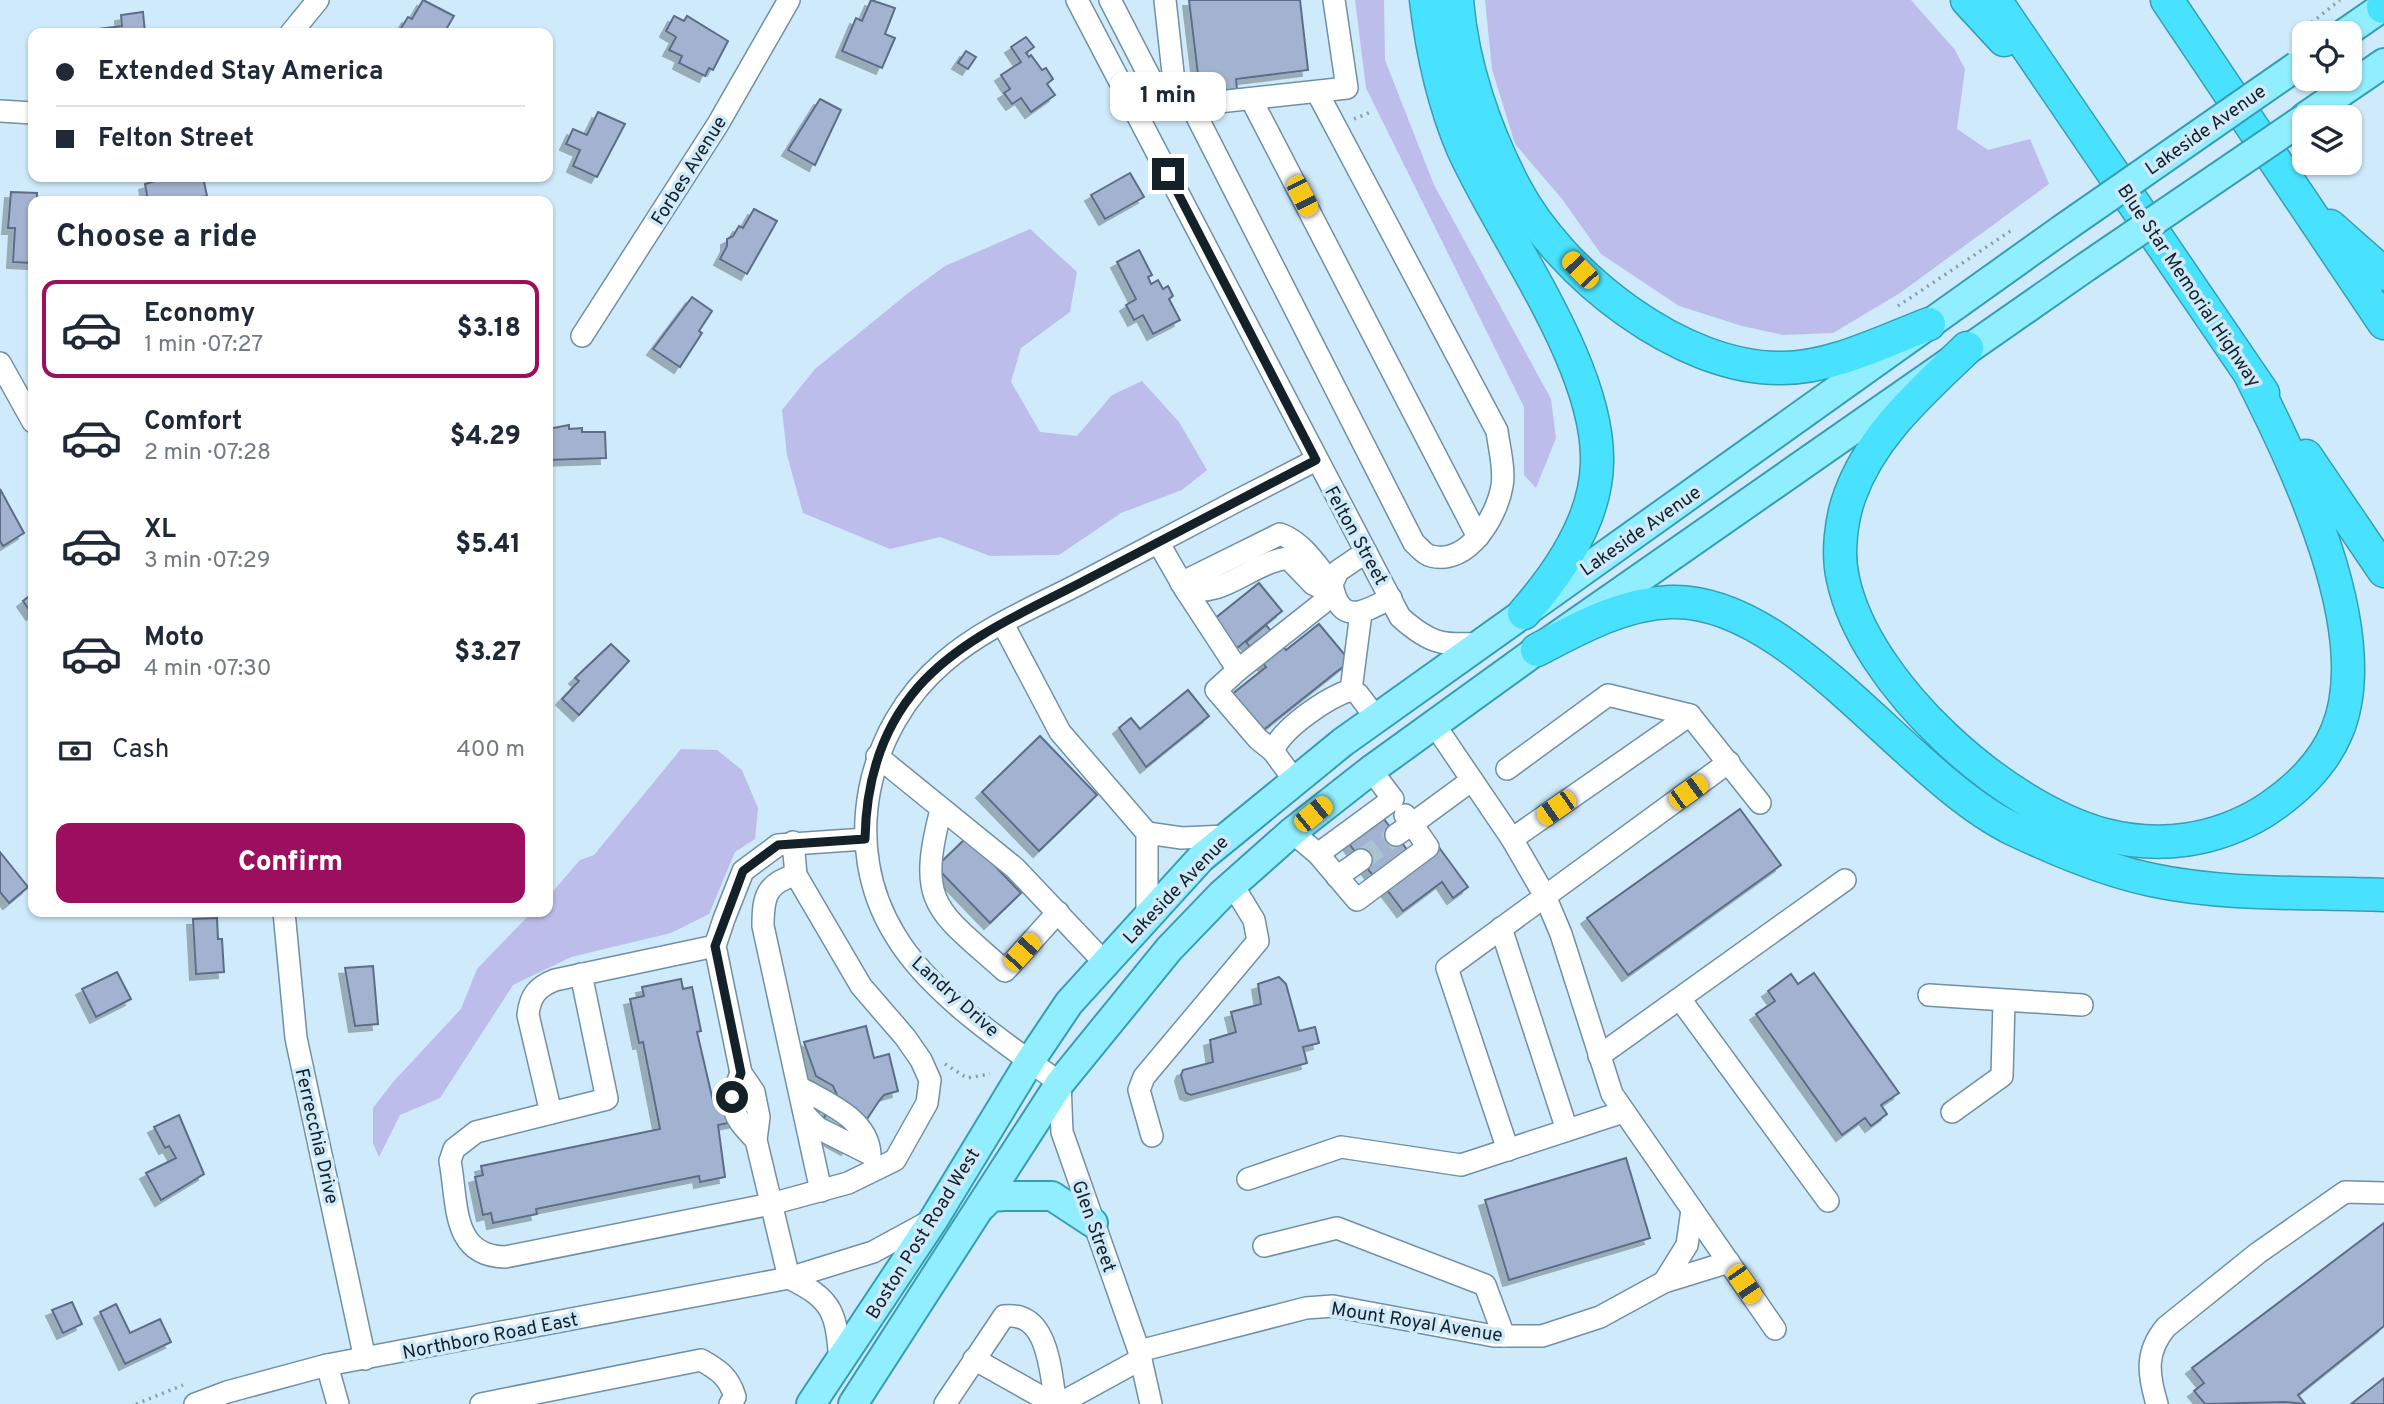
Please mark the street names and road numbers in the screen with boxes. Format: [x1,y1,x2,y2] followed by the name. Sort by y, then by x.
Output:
[2141,80,2271,181] street label: Lakeside Avenue
[647,112,733,230] street label: Forbes Avenue
[2111,180,2265,392] street label: Blue Star Memorial Highway
[1576,481,1706,582] street label: Lakeside Avenue
[1318,482,1392,590] street label: Felton Street
[1118,831,1234,950] street label: Lakeside Avenue
[906,952,1003,1043] street label: Landry Drive
[289,1066,343,1207] street label: Ferrecchia Drive
[861,1144,986,1324] street label: Boston Post Road West
[1065,1178,1121,1276] street label: Glen Street
[1329,1298,1504,1348] street label: Mount Royal Avenue
[401,1308,580,1366] street label: Northboro Road East

